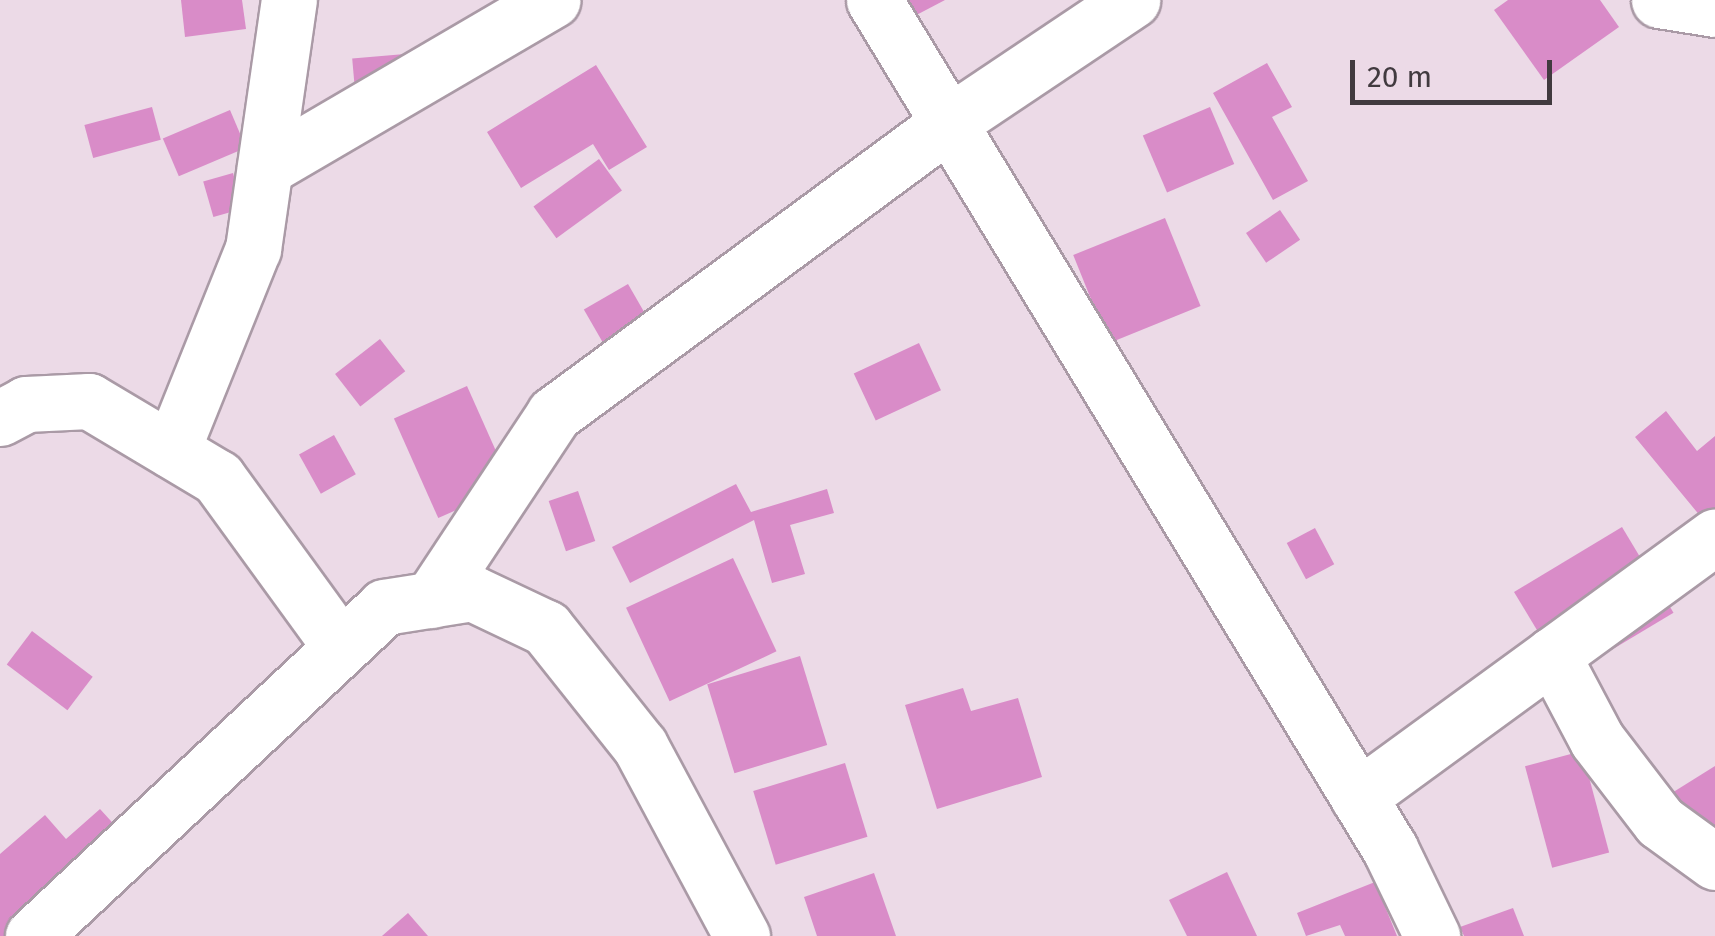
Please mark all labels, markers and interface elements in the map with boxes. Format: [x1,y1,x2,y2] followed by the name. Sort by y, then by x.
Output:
[1355,40,1558,102] scale bar
[1367,59,1432,95] text: 20 m

